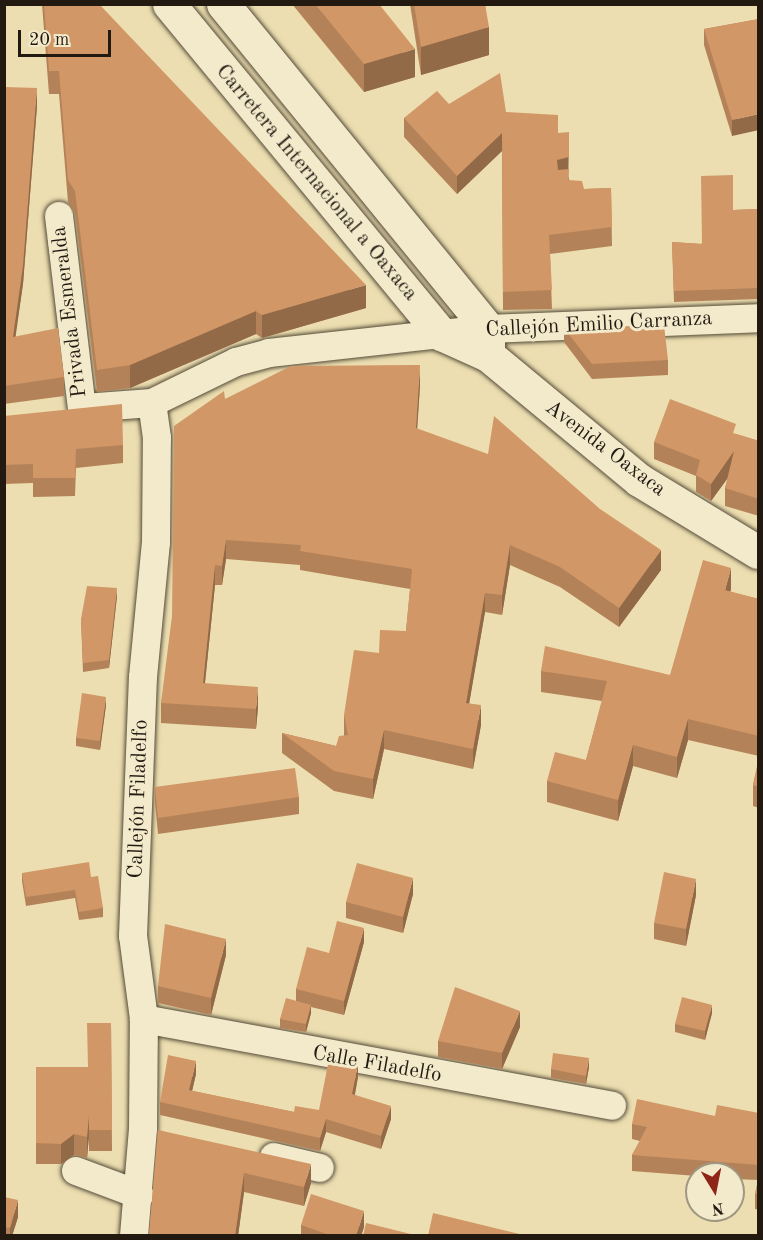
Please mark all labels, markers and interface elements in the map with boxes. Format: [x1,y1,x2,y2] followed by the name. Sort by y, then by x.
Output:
[21,18,114,56] scale bar
[29,31,69,49] text: 20 m
[210,60,422,306] street label: Carretera Internacional a Oaxaca
[47,225,93,399] street label: Privada Esmeralda
[485,306,713,344] street label: Callejón Emilio Carranza
[540,395,670,503] street label: Avenida Oaxaca
[124,719,154,879] street label: Callejón Filadelfo
[310,1041,444,1089] street label: Calle Filadelfo
[685,1162,745,1222] north arrow
[710,1199,725,1217] text: N

